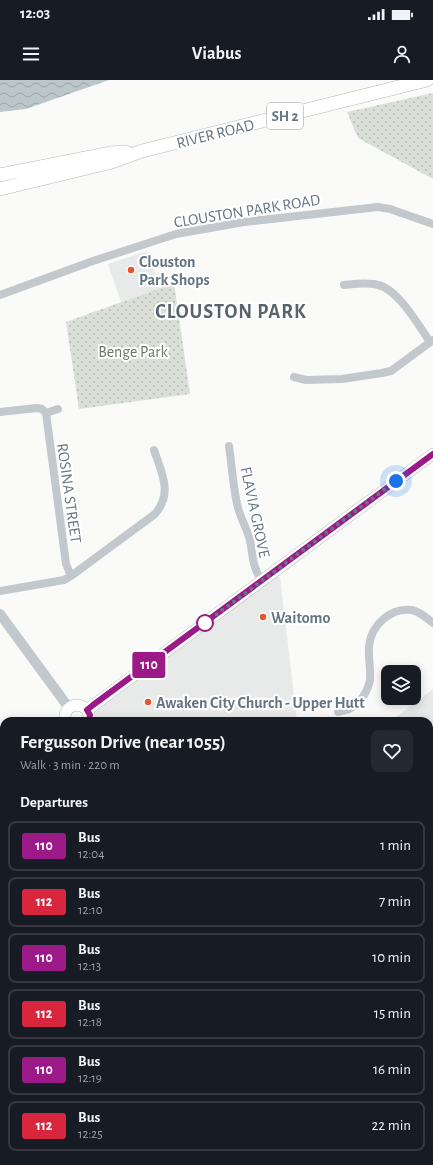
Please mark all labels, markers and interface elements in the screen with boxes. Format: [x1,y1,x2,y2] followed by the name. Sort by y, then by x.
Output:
[20,6,50,21] text: 12:03
[20,43,42,65] icon: menu
[391,43,413,65] icon: person
[192,45,241,63] text: Viabus
[267,103,303,129] road number: SH 2
[175,117,256,151] street label: RIVER ROAD
[173,192,322,230] street label: CLOUSTON PARK ROAD
[139,254,210,288] place label: Clouston Park Shops
[126,265,136,275] marker: Clouston Park Shops
[155,302,307,322] district label: CLOUSTON PARK
[98,344,168,360] park label: Benge Park
[54,442,84,544] street label: ROSINA STREET
[238,465,273,559] street label: FLAVIA GROVE
[386,471,406,491] your location
[271,610,330,626] place label: Waitomo
[258,612,268,622] marker: Waitomo
[196,614,214,632] unlabelled marker
[126,652,172,678] line badge: 110
[140,658,158,672] text: 110
[381,665,421,705] map controls
[381,665,421,705] button: layers
[156,695,365,712] place label: Awaken City Church - Upper Hutt
[143,697,153,707] marker: Awaken City Church - Upper Hutt
[371,730,413,772] button: heart
[20,733,226,752] text: Fergusson Drive (near 1055)
[20,759,120,772] text: Walk · 3 min · 220 m
[20,795,88,810] text: Departures
[78,830,100,845] text: Bus
[380,838,411,853] text: 1 min
[35,839,53,853] text: 110
[78,848,104,861] text: 12:04
[78,886,100,901] text: Bus
[379,894,411,909] text: 7 min
[36,895,52,909] text: 112
[78,904,103,917] text: 12:10
[78,942,100,957] text: Bus
[372,950,411,965] text: 10 min
[35,951,53,965] text: 110
[78,960,101,973] text: 12:13
[78,998,100,1013] text: Bus
[374,1006,411,1021] text: 15 min
[36,1007,52,1021] text: 112
[78,1016,102,1029] text: 12:18
[78,1054,100,1069] text: Bus
[373,1062,411,1077] text: 16 min
[35,1063,53,1077] text: 110
[78,1072,102,1085] text: 12:19
[78,1110,100,1125] text: Bus
[372,1118,411,1133] text: 22 min
[36,1119,52,1133] text: 112
[78,1128,103,1141] text: 12:25

